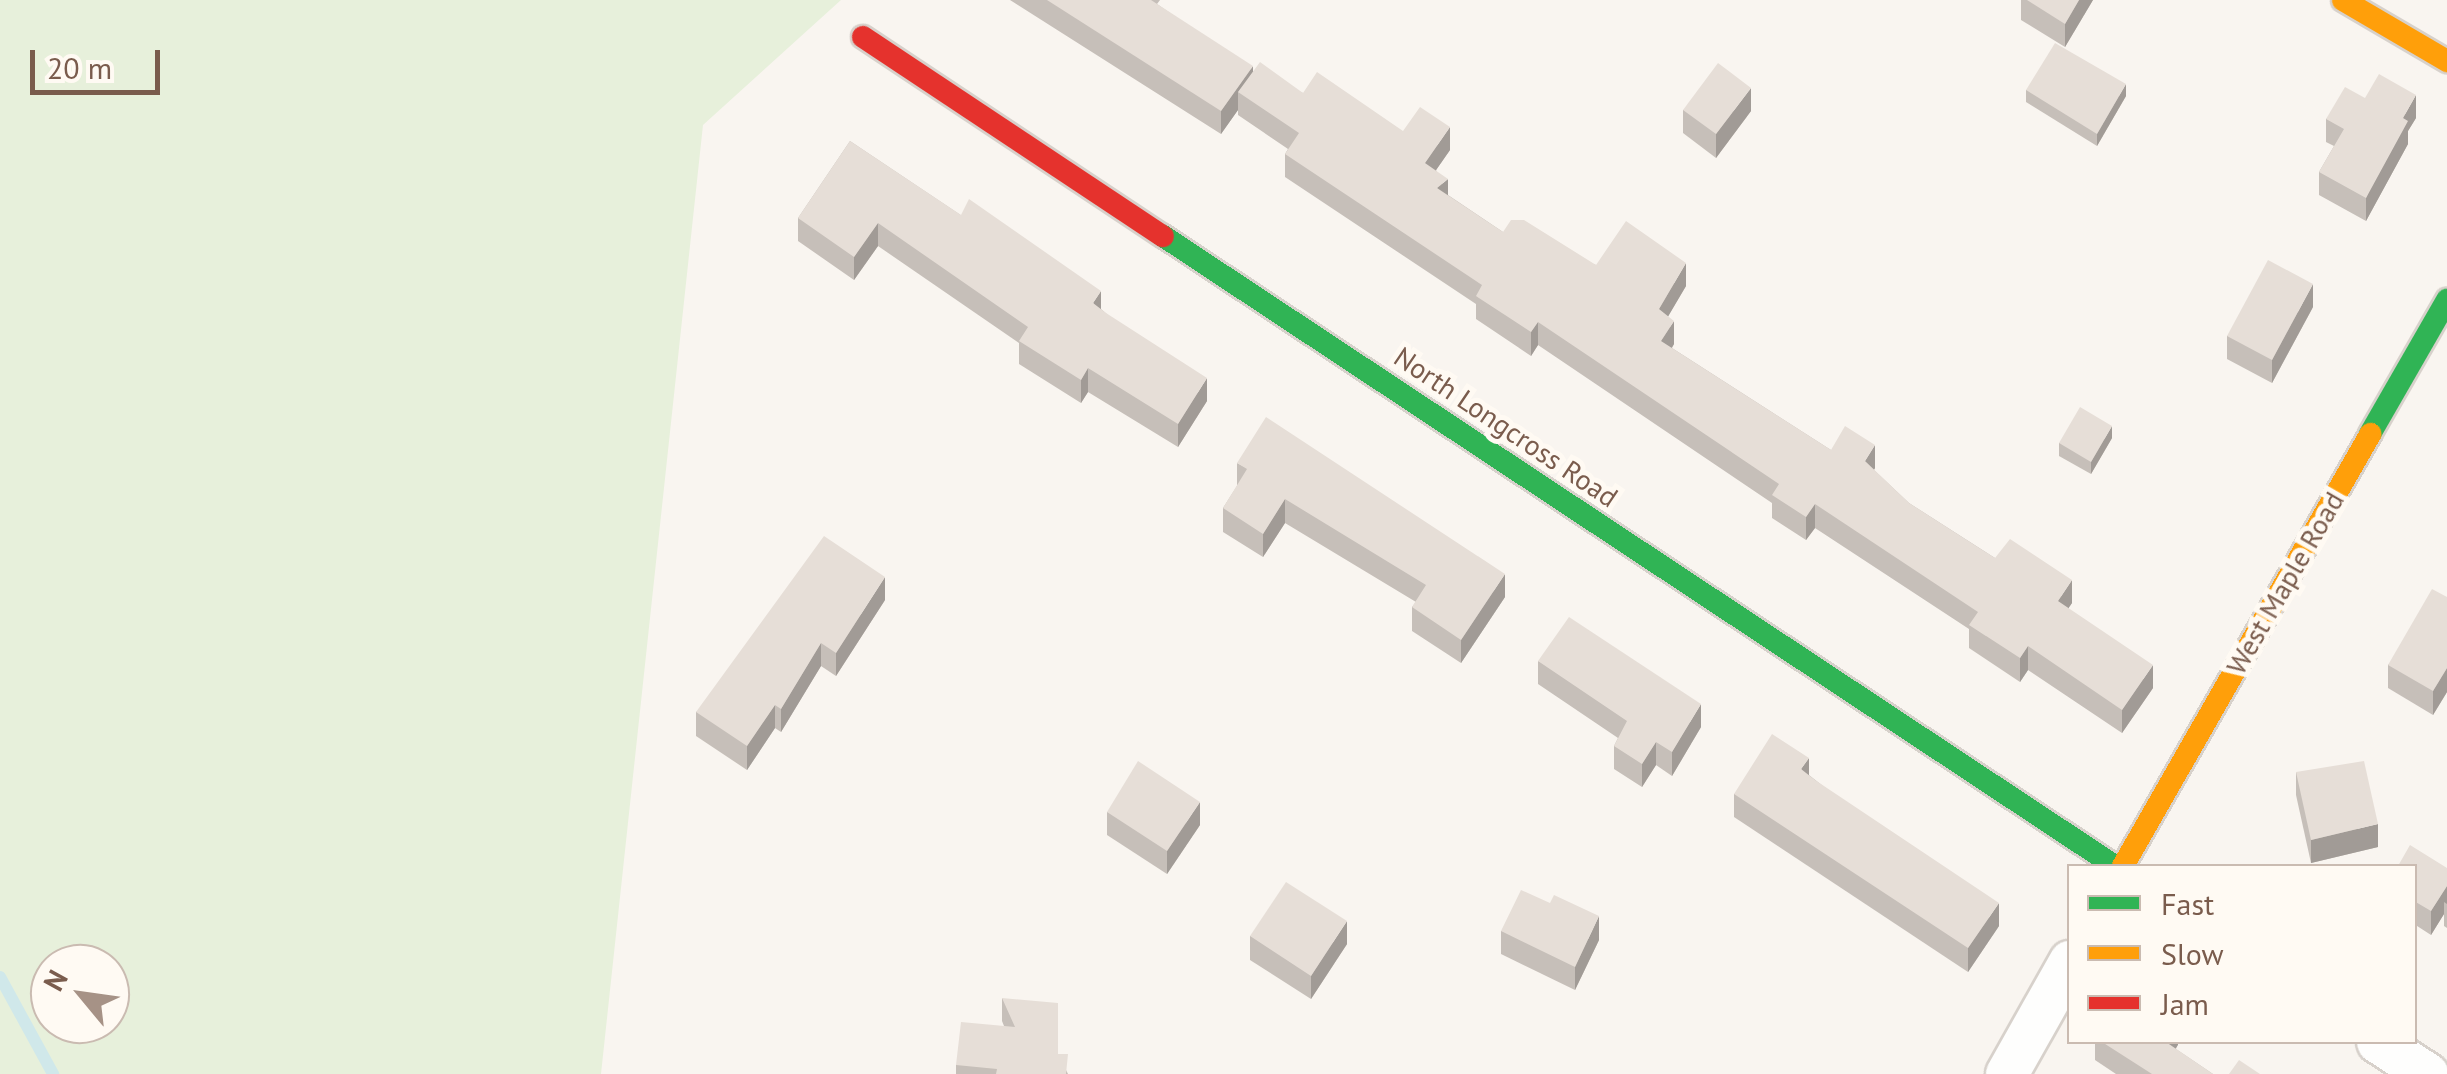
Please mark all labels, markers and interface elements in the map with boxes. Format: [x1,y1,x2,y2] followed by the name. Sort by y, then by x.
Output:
[35,30,165,92] scale bar
[47,48,112,87] text: 20 m
[1388,340,1624,514] street label: North Longcross Road
[2219,486,2351,680] street label: West Maple Road
[2067,864,2417,1044] legend
[2161,884,2214,923] text: Fast
[2161,934,2224,973] text: Slow
[30,944,130,1044] north arrow
[34,963,76,997] text: N
[2161,984,2209,1023] text: Jam

